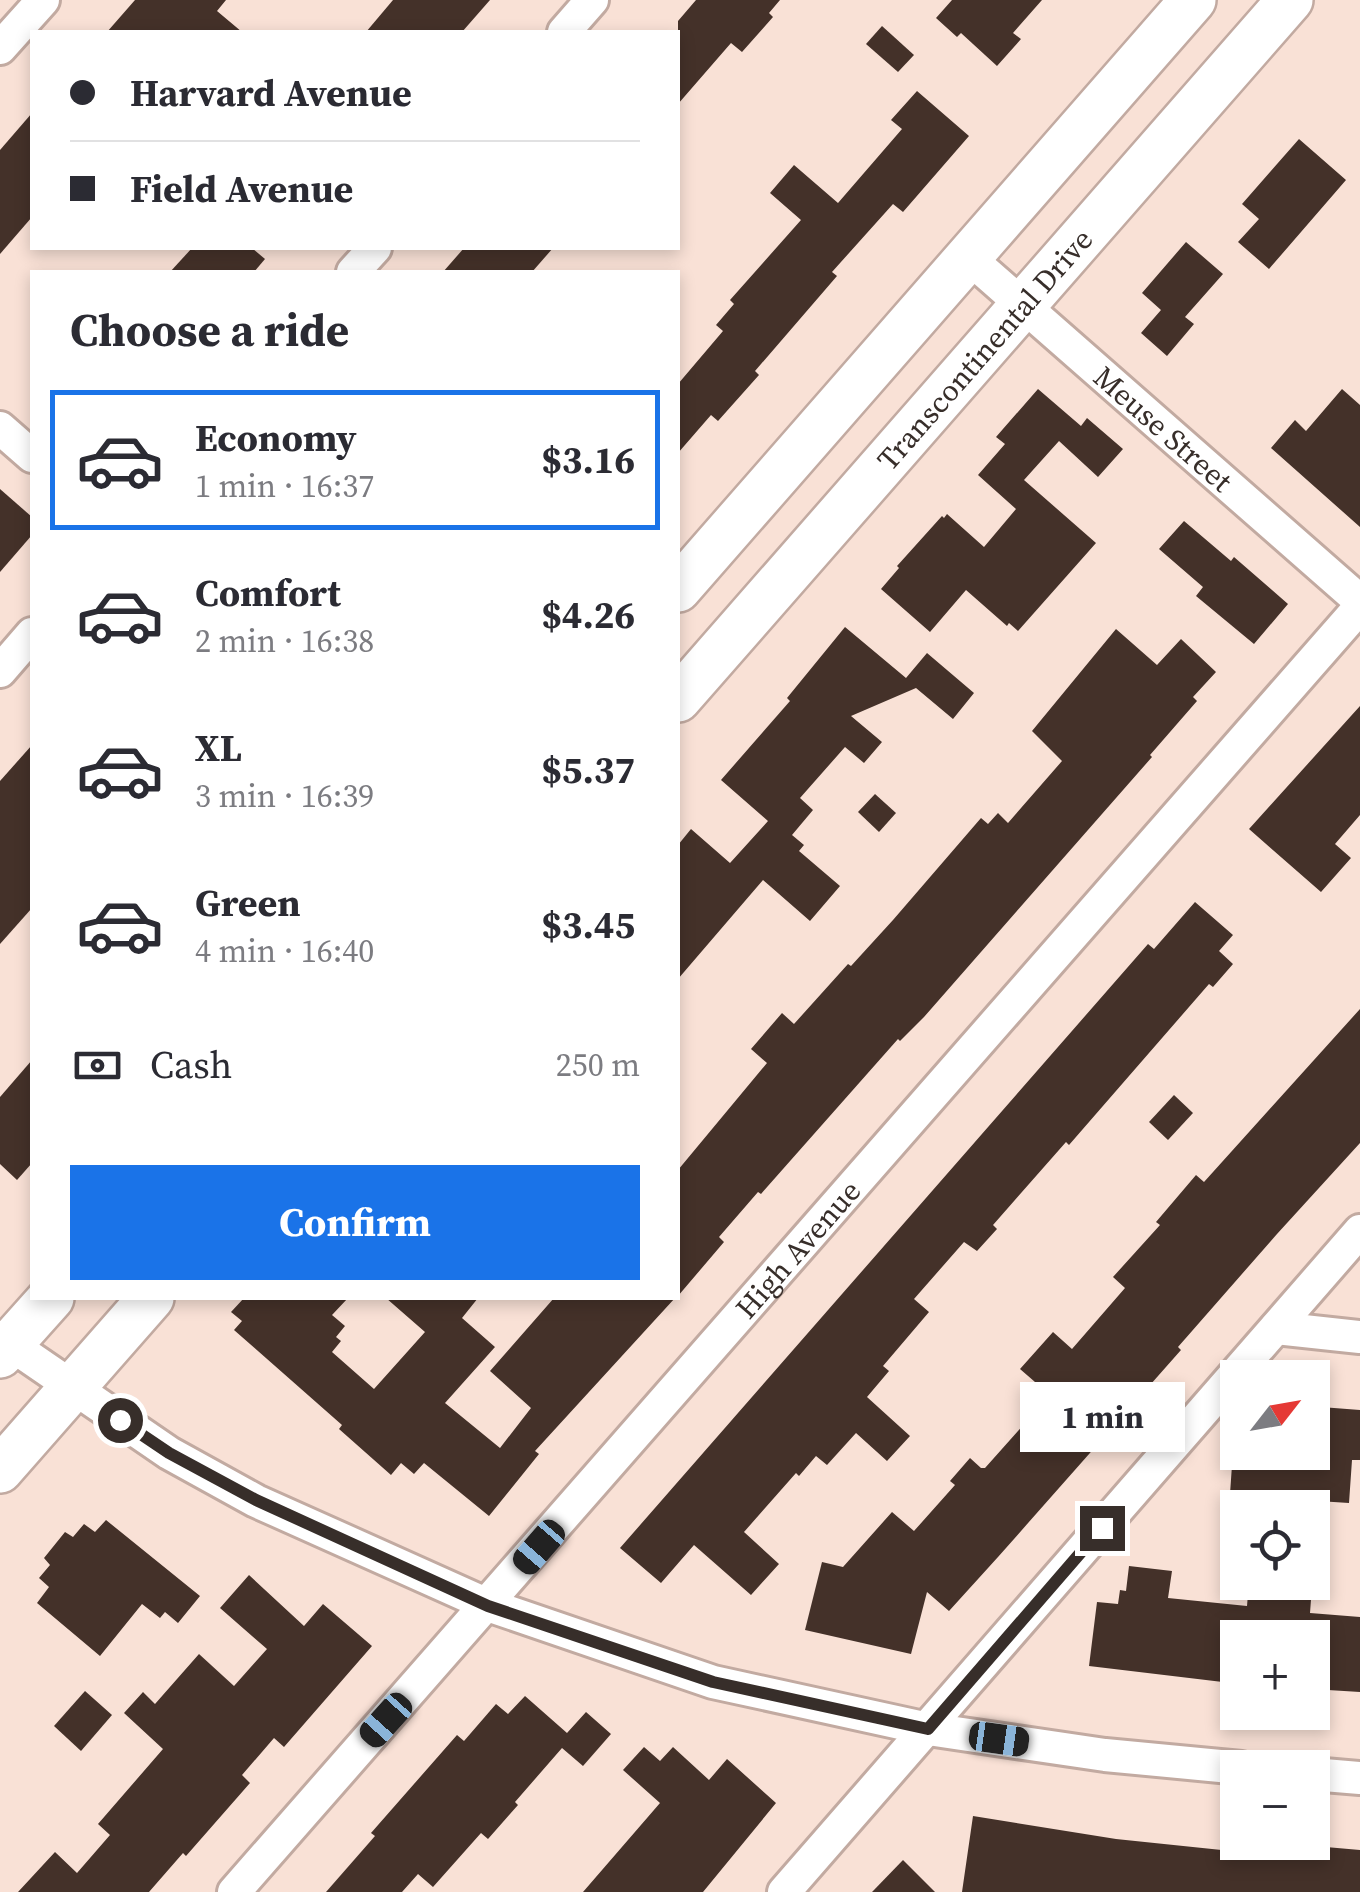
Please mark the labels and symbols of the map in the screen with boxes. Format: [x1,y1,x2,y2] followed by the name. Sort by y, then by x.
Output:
[867,220,1101,479] street label: Transcontinental Drive
[1085,356,1242,501] street label: Meuse Street
[726,1171,869,1327] street label: High Avenue
[1220,1360,1330,1470] north arrow
[1020,1383,1184,1453] callout: 1 min
[98,1398,143,1443] route start
[1080,1506,1125,1551] route end
[508,1515,570,1579] car
[355,1688,417,1752] car
[967,1720,1031,1758] car

